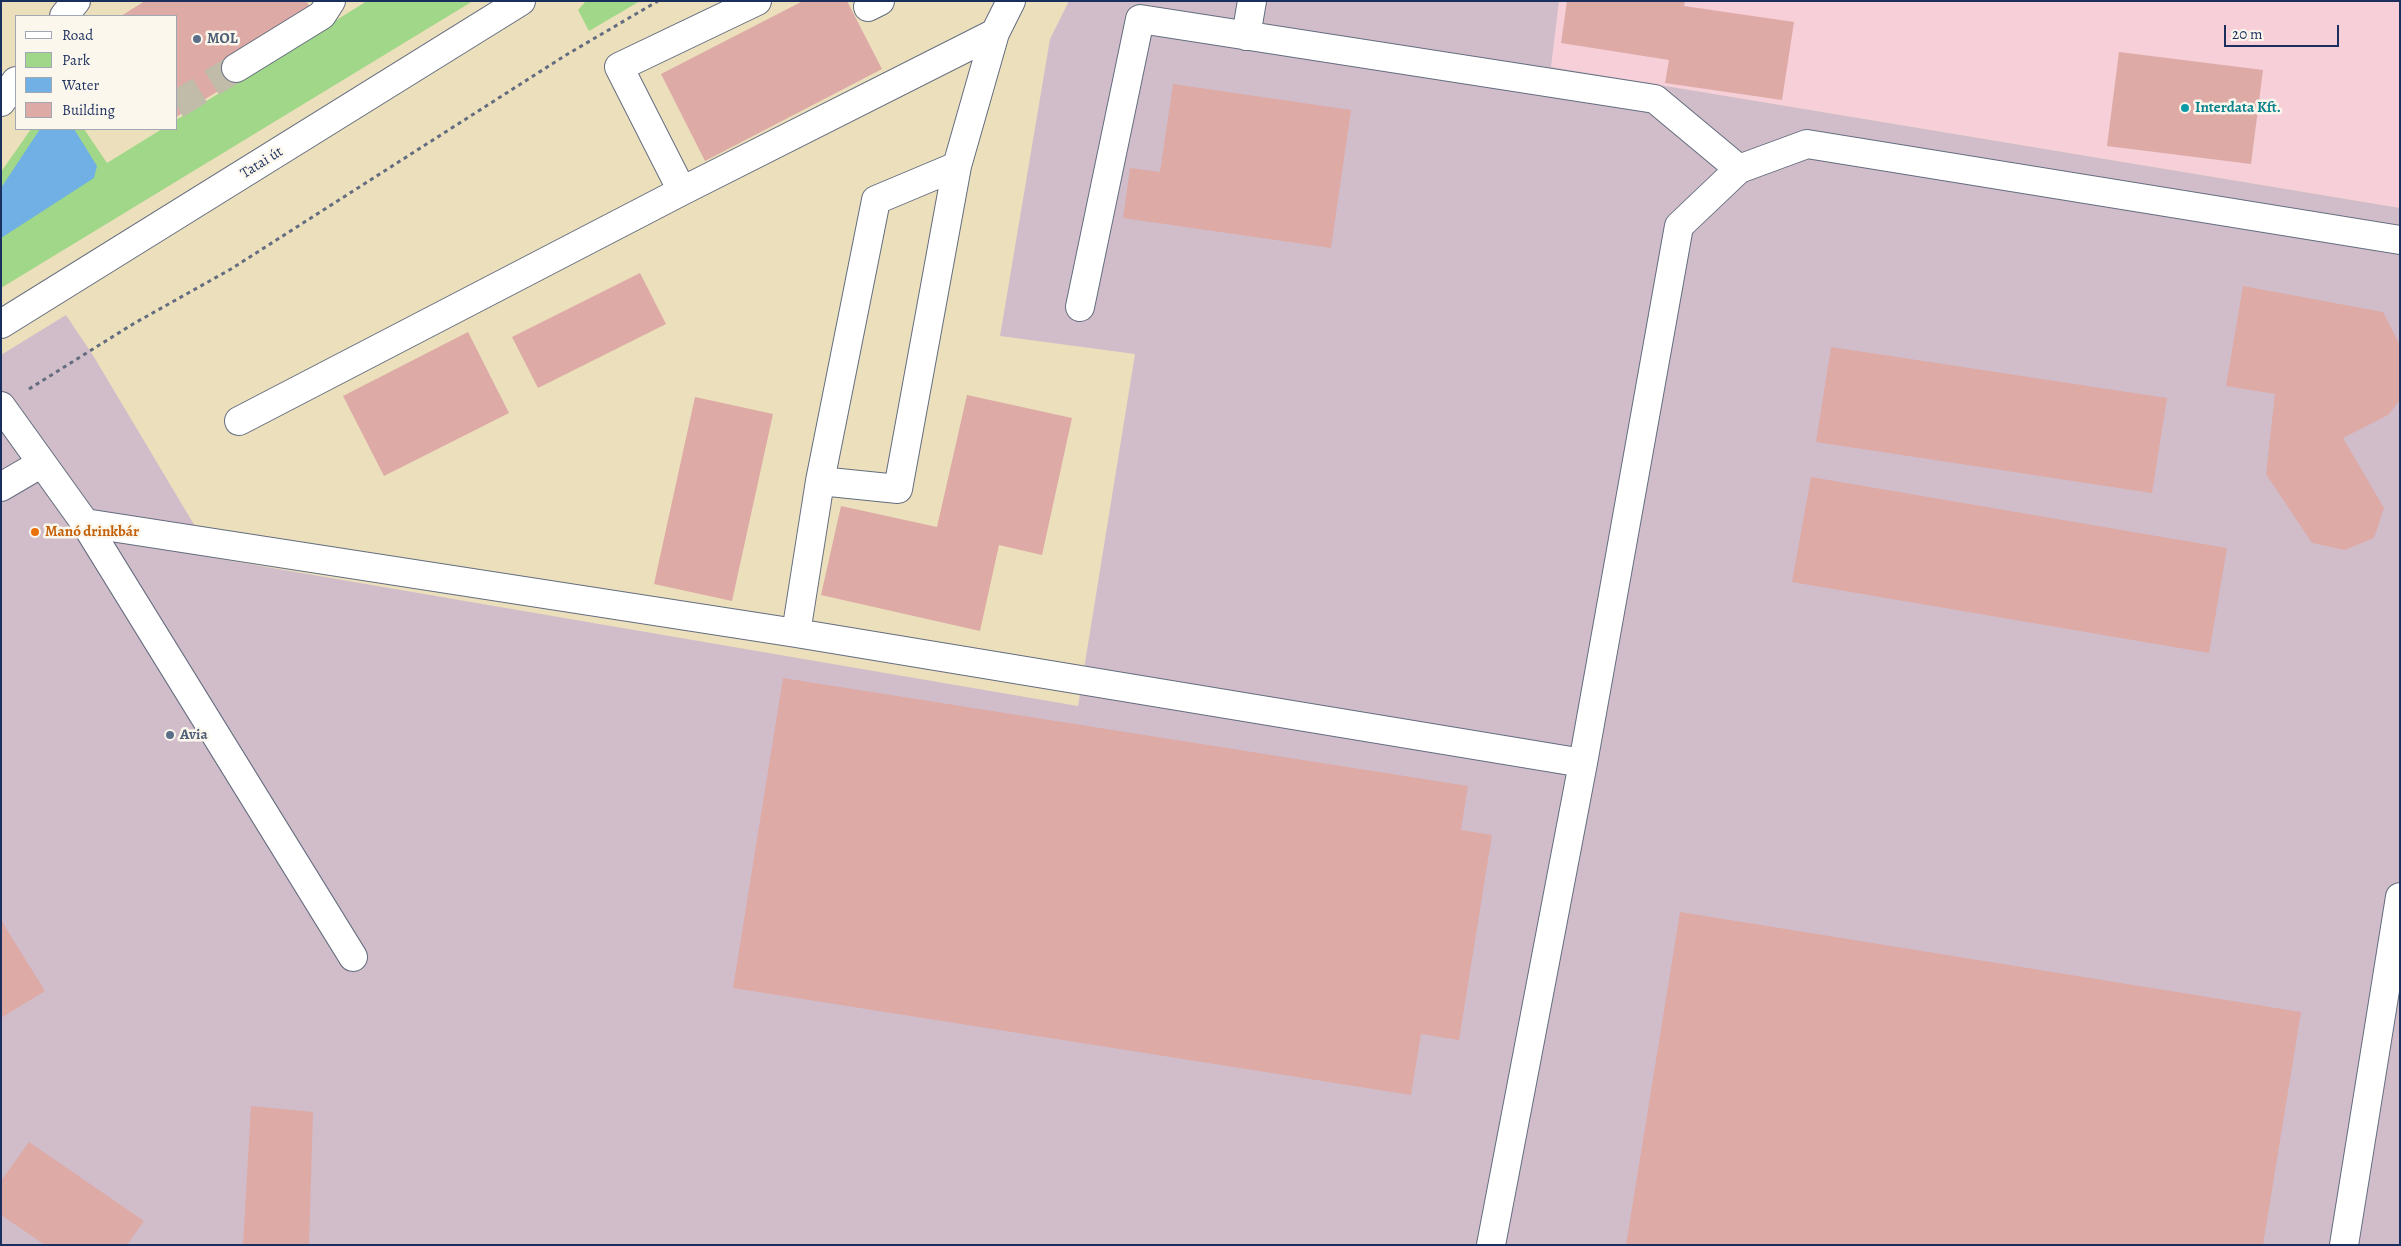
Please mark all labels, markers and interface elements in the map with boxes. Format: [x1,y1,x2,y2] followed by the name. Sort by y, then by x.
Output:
[15,15,178,130] legend
[2226,15,2341,47] scale bar
[2232,24,2263,44] text: 20 m
[62,25,93,45] text: Road
[207,30,238,48] place label: MOL
[191,33,203,45] marker: MOL
[62,50,90,70] text: Park
[62,75,99,95] text: Water
[2195,99,2281,117] place label: Interdata Kft.
[62,100,115,120] text: Building
[2179,102,2191,114] marker: Interdata Kft.
[237,143,287,183] street label: Tatai út
[45,523,139,541] place label: Manó drinkbár
[29,526,41,538] marker: Manó drinkbár
[180,726,208,744] place label: Avia
[164,729,176,741] marker: Avia

